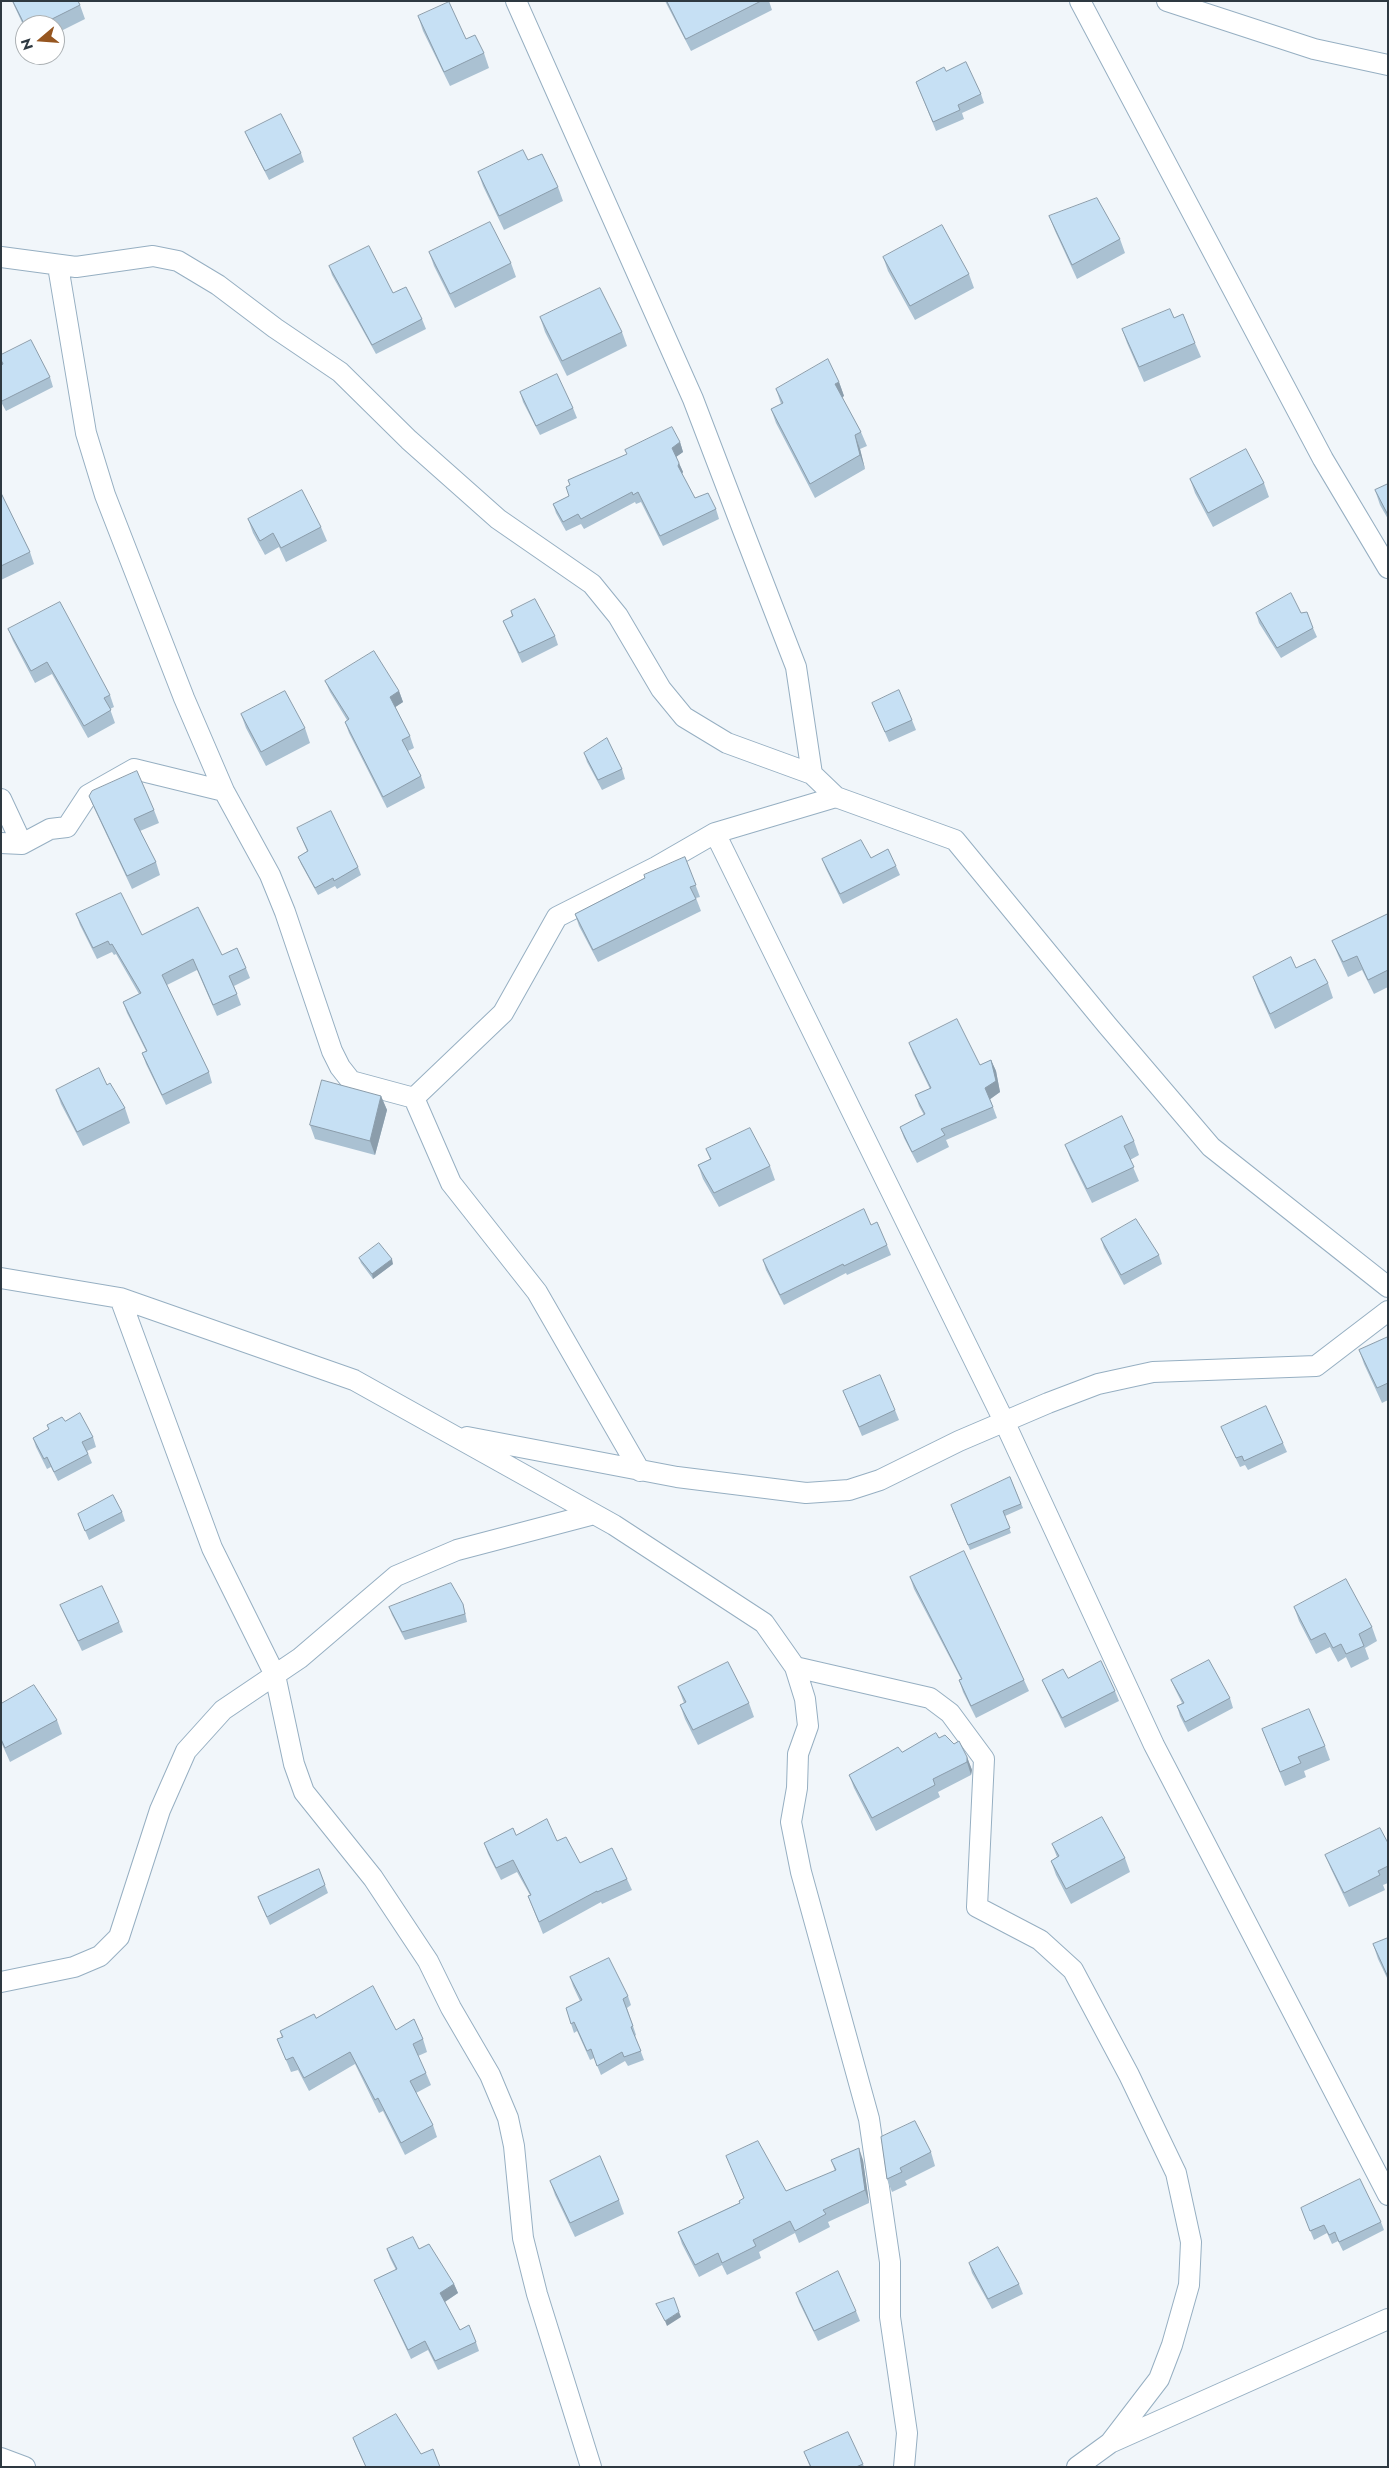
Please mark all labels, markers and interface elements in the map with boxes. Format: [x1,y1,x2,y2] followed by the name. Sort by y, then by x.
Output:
[15,15,65,65] north arrow
[15,36,38,53] text: N

